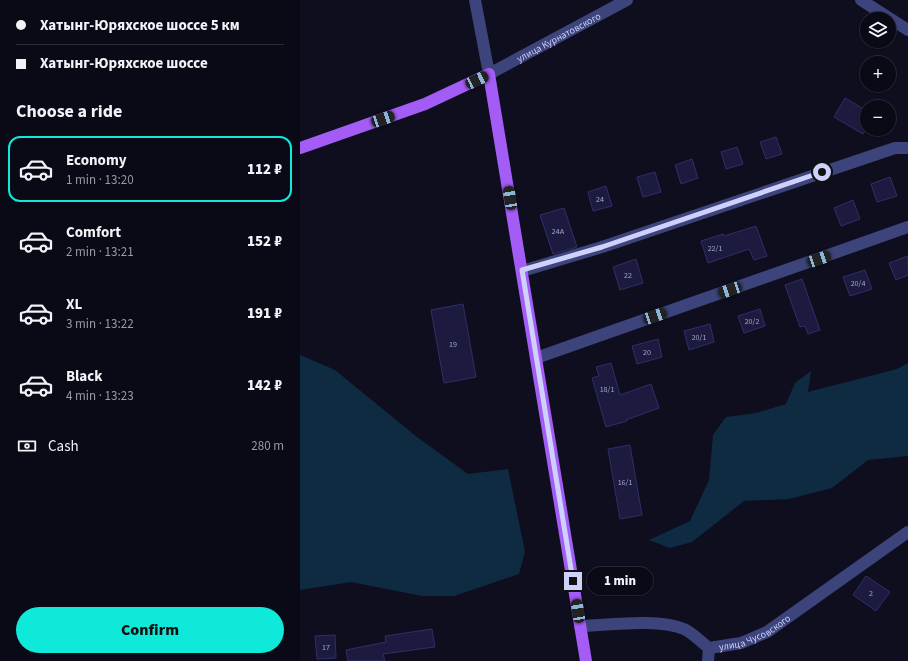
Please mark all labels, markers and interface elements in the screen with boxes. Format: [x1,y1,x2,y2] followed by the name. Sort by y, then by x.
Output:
[514,9,603,66] street label: улица Курнатовского
[860,12,896,136] map controls
[860,12,896,48] button: layers
[40,15,240,36] text: Хатынг-Юряхское шоссе 5 км
[40,53,208,74] text: Хатынг-Юряхское шоссе
[860,56,896,92] button: +
[464,69,490,91] car
[16,99,122,124] text: Choose a ride
[860,100,896,136] button: −
[370,109,396,129] car
[66,150,127,171] text: Economy
[18,151,54,187] icon: car
[247,159,282,180] text: 112 ₽
[813,163,831,181] route start
[66,171,134,189] text: 1 min · 13:20
[502,185,518,211] car
[596,194,604,205] house number: 24
[66,222,121,243] text: Comfort
[18,223,54,259] icon: car
[552,226,565,237] house number: 24А
[247,231,282,252] text: 152 ₽
[66,243,134,261] text: 2 min · 13:21
[708,243,722,254] house number: 22/1
[806,249,832,269] car
[624,270,632,281] house number: 22
[851,278,865,289] house number: 20/4
[717,280,743,300] car
[66,294,82,315] text: XL
[18,295,54,331] icon: car
[247,303,282,324] text: 191 ₽
[642,306,668,326] car
[66,315,134,333] text: 3 min · 13:22
[745,316,759,327] house number: 20/2
[692,332,706,343] house number: 20/1
[449,339,457,350] house number: 19
[643,347,651,358] house number: 20
[66,366,103,387] text: Black
[18,367,54,403] icon: car
[247,375,282,396] text: 142 ₽
[600,384,614,395] house number: 18/1
[66,387,134,405] text: 4 min · 13:23
[16,435,38,457] icon: cash
[48,436,79,457] text: Cash
[251,437,284,455] text: 280 m
[618,477,632,488] house number: 16/1
[587,567,653,595] callout: 1 min
[564,572,582,590] route end
[604,572,636,590] text: 1 min
[869,588,873,599] house number: 2
[570,598,586,624] car
[16,607,284,653] button: Confirm
[718,612,794,654] street label: улица Чусовского
[322,642,330,653] house number: 17

